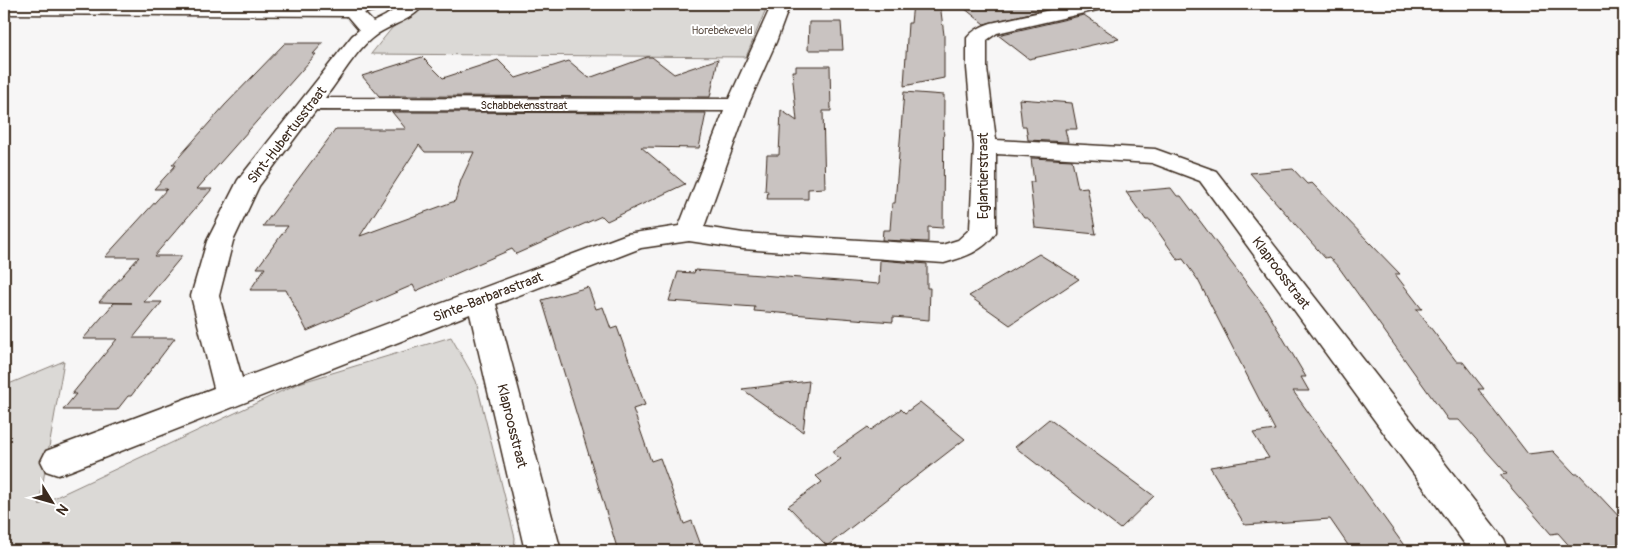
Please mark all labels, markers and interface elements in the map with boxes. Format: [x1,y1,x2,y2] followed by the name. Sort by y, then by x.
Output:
[691,24,753,37] park label: Horebekeveld
[244,83,330,187] street label: Sint-Hubertusstraat
[481,99,568,112] street label: Schabbekensstraat
[975,132,992,219] street label: Eglantierstraat
[1248,234,1314,313] street label: Klaproosstraat
[431,268,546,326] street label: Sinte-Barbarastraat
[493,382,531,470] street label: Klaproosstraat
[28,478,78,528] north arrow
[52,501,72,518] text: N

